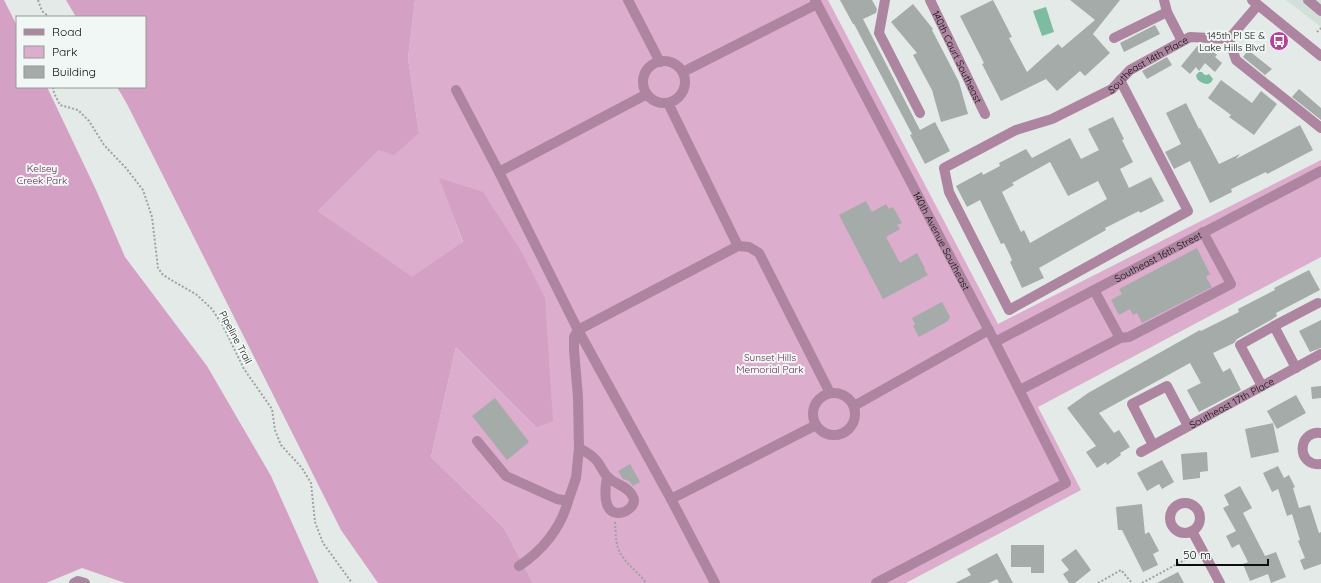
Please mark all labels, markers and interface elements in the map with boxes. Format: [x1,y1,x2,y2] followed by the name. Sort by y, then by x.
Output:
[929,9,985,106] street label: 140th Court Southeast
[16,16,146,88] legend
[52,24,82,39] text: Road
[1199,29,1265,54] place label: 145th Pl SE & Lake Hills Blvd
[1268,30,1290,52] bus stop icon: 145th Pl SE & Lake Hills Blvd
[1106,33,1191,97] street label: Southeast 14th Place
[52,44,77,59] text: Park
[52,64,96,79] text: Building
[17,162,67,187] park label: Kelsey Creek Park
[910,189,973,293] street label: 140th Avenue Southeast
[1112,228,1205,285] street label: Southeast 16th Street
[216,309,255,366] street label: Pipeline Trail
[736,351,804,376] park label: Sunset Hills Memorial Park
[1187,375,1277,432] street label: Southeast 17th Place
[1177,541,1268,567] scale bar
[1183,547,1211,562] text: 50 m

